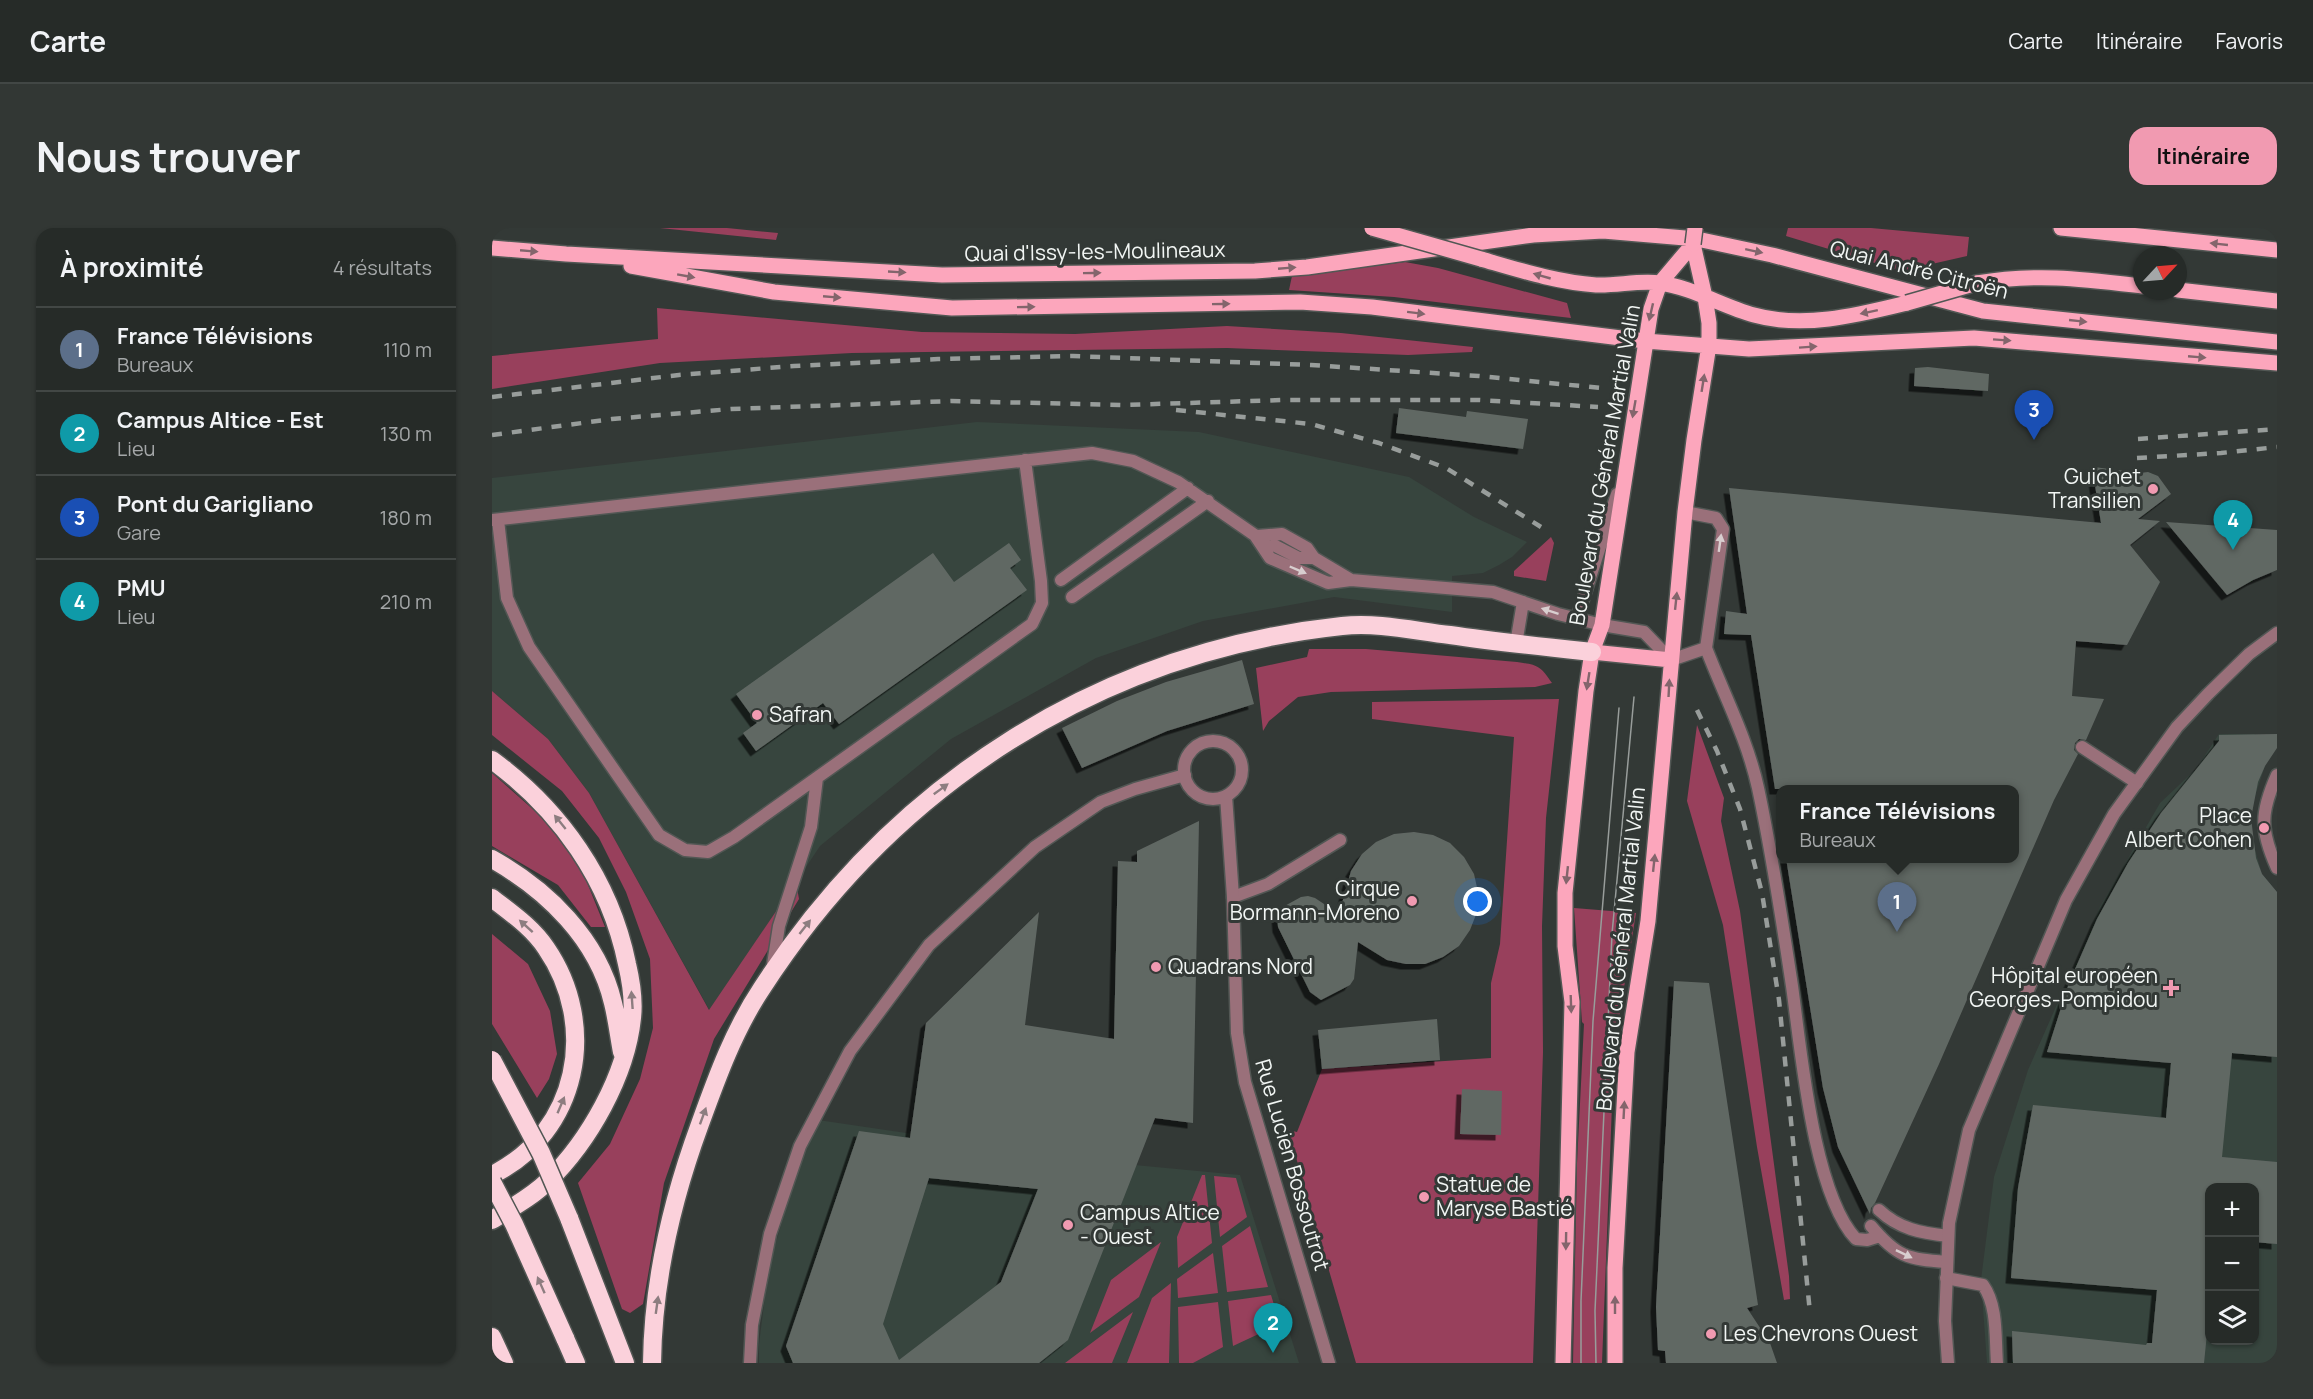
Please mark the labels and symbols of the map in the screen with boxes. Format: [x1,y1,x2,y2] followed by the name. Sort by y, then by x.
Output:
[1827,233,2012,305] street label: Quai André Citroën
[964,235,1226,267] street label: Quai d'Issy-les-Moulineaux
[2209,239,2228,249] one-way arrow
[520,246,539,256] one-way arrow
[2133,246,2187,300] north arrow
[1745,247,1764,257] one-way arrow
[1277,263,1296,273] one-way arrow
[888,268,907,277] one-way arrow
[1082,268,1101,278] one-way arrow
[1533,271,1551,280] one-way arrow
[676,272,695,281] one-way arrow
[822,292,841,302] one-way arrow
[1212,299,1231,308] one-way arrow
[1017,302,1036,312] one-way arrow
[1562,302,1646,628] street label: Boulevard du Général Martial Valin
[1646,302,1656,321] one-way arrow
[1406,308,1425,317] one-way arrow
[1860,308,1879,317] one-way arrow
[2068,316,2087,326] one-way arrow
[1993,336,2012,345] one-way arrow
[1798,342,1817,352] one-way arrow
[2187,352,2206,361] one-way arrow
[1699,373,1708,392] one-way arrow
[2014,390,2054,440] pin: 3
[1630,400,1639,419] one-way arrow
[2048,462,2141,514] place label: Guichet Transilien
[2146,482,2160,496] marker: Guichet Transilien
[2214,500,2252,550] pin: 4
[1716,534,1725,553] one-way arrow
[1289,565,1307,575] one-way arrow
[1671,592,1681,611] one-way arrow
[1541,606,1559,615] one-way arrow
[1583,672,1592,691] one-way arrow
[1665,678,1674,697] one-way arrow
[769,700,832,728] place label: Safran
[750,708,764,722] marker: Safran
[934,783,949,795] one-way arrow
[1589,786,1651,1112] street label: Boulevard du Général Martial Valin
[2125,801,2252,853] place label: Place Albert Cohen
[553,814,566,830] one-way arrow
[2257,821,2271,835] marker: Place Albert Cohen
[1649,854,1659,873] one-way arrow
[1562,866,1572,885] one-way arrow
[1230,874,1400,926] place label: Cirque Bormann-Moreno
[1878,882,1916,932] pin: 1
[1463,887,1492,916] your location
[1405,894,1419,908] marker: Cirque Bormann-Moreno
[799,919,812,935] one-way arrow
[519,920,534,933] one-way arrow
[1168,952,1313,980] place label: Quadrans Nord
[1149,960,1163,974] marker: Quadrans Nord
[1969,961,2158,1013] place label: Hôpital européen Georges-Pompidou
[2162,979,2180,997] marker: Hôpital européen Georges-Pompidou
[627,990,636,1009] one-way arrow
[1566,995,1576,1014] one-way arrow
[1249,1056,1337,1274] street label: Rue Lucien Bossoutrot
[556,1095,566,1113] one-way arrow
[1619,1100,1628,1119] one-way arrow
[698,1107,708,1125] one-way arrow
[1436,1170,1572,1222] place label: Statue de Maryse Bastié
[1417,1190,1431,1204] marker: Statue de Maryse Bastié
[1080,1198,1220,1250] place label: Campus Altice - Ouest
[1061,1218,1075,1232] marker: Campus Altice - Ouest
[1561,1232,1571,1251] one-way arrow
[1895,1250,1912,1259] one-way arrow
[537,1276,546,1293] one-way arrow
[652,1295,661,1314] one-way arrow
[1610,1295,1620,1314] one-way arrow
[1254,1304,1292,1353] pin: 2
[1723,1319,1918,1347] place label: Les Chevrons Ouest
[1704,1327,1718,1341] marker: Les Chevrons Ouest

